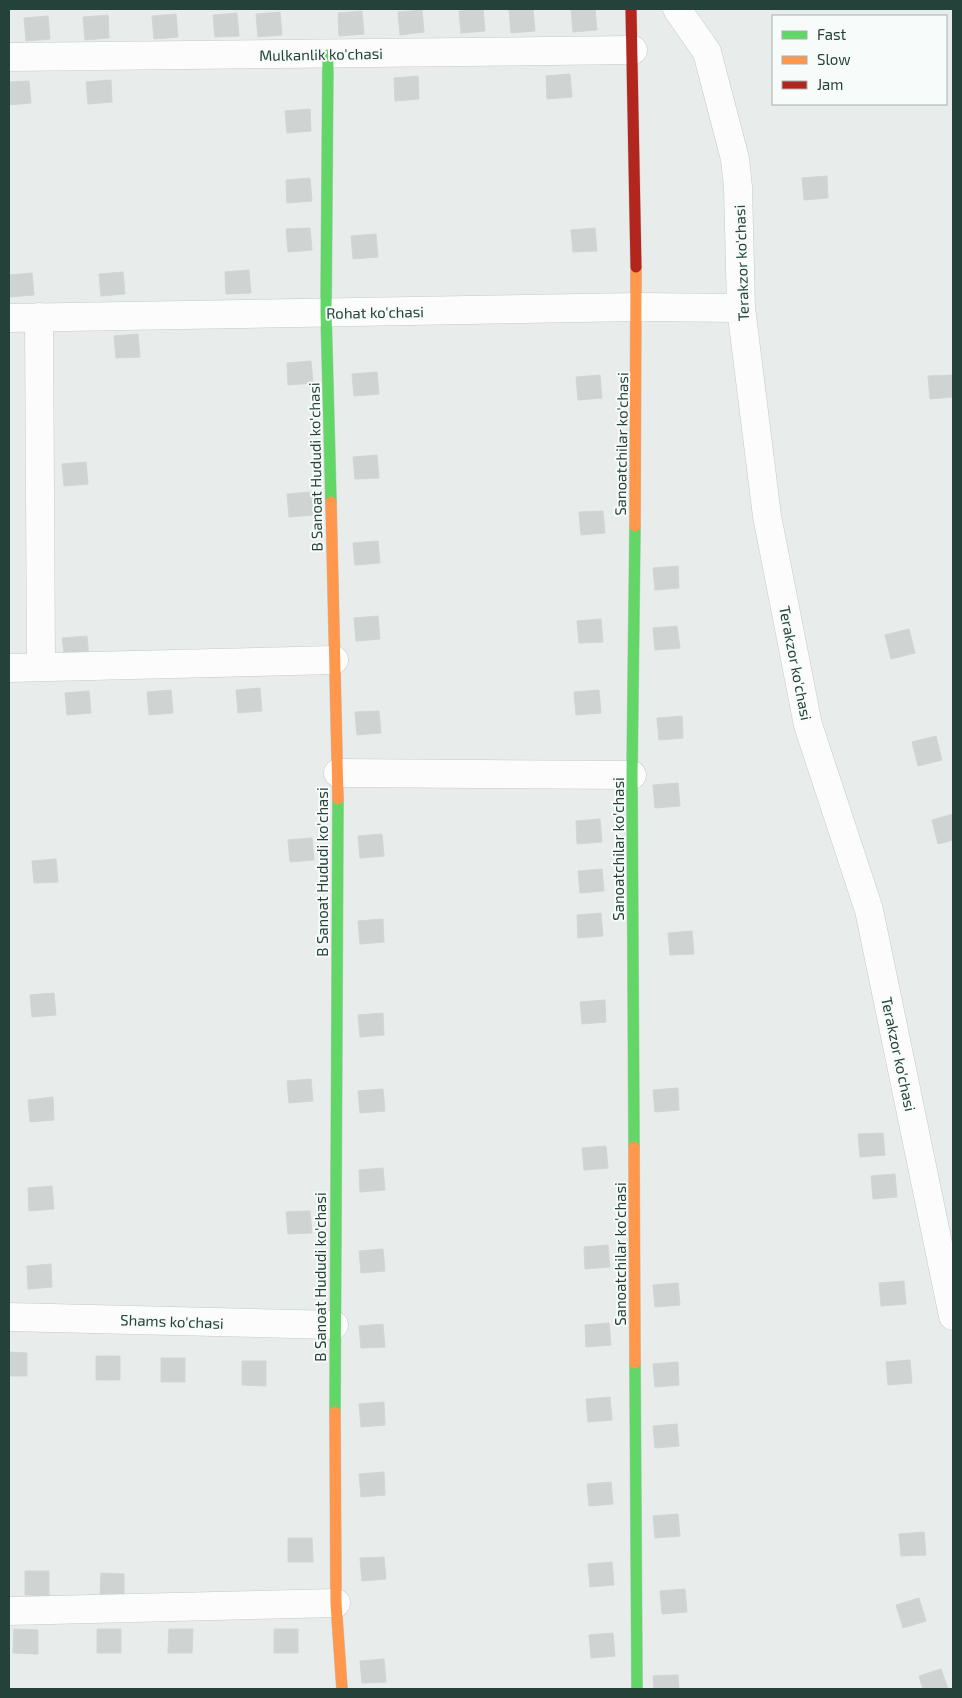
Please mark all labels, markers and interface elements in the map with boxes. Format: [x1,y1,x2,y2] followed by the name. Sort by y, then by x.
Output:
[772,15,947,105] legend
[817,25,847,43] text: Fast
[259,44,383,64] street label: Mulkanlik ko'chasi
[817,50,851,68] text: Slow
[817,75,843,93] text: Jam
[730,205,752,321] street label: Terakzor ko'chasi
[326,302,424,322] street label: Rohat ko'chasi
[611,372,631,516] street label: Sanoatchilar ko'chasi
[305,382,325,552] street label: B Sanoat Hududi ko'chasi
[776,604,816,722] street label: Terakzor ko'chasi
[609,777,627,921] street label: Sanoatchilar ko'chasi
[313,787,331,957] street label: B Sanoat Hududi ko'chasi
[878,995,920,1113] street label: Terakzor ko'chasi
[611,1182,629,1326] street label: Sanoatchilar ko'chasi
[311,1192,329,1362] street label: B Sanoat Hududi ko'chasi
[120,1310,224,1332] street label: Shams ko'chasi

